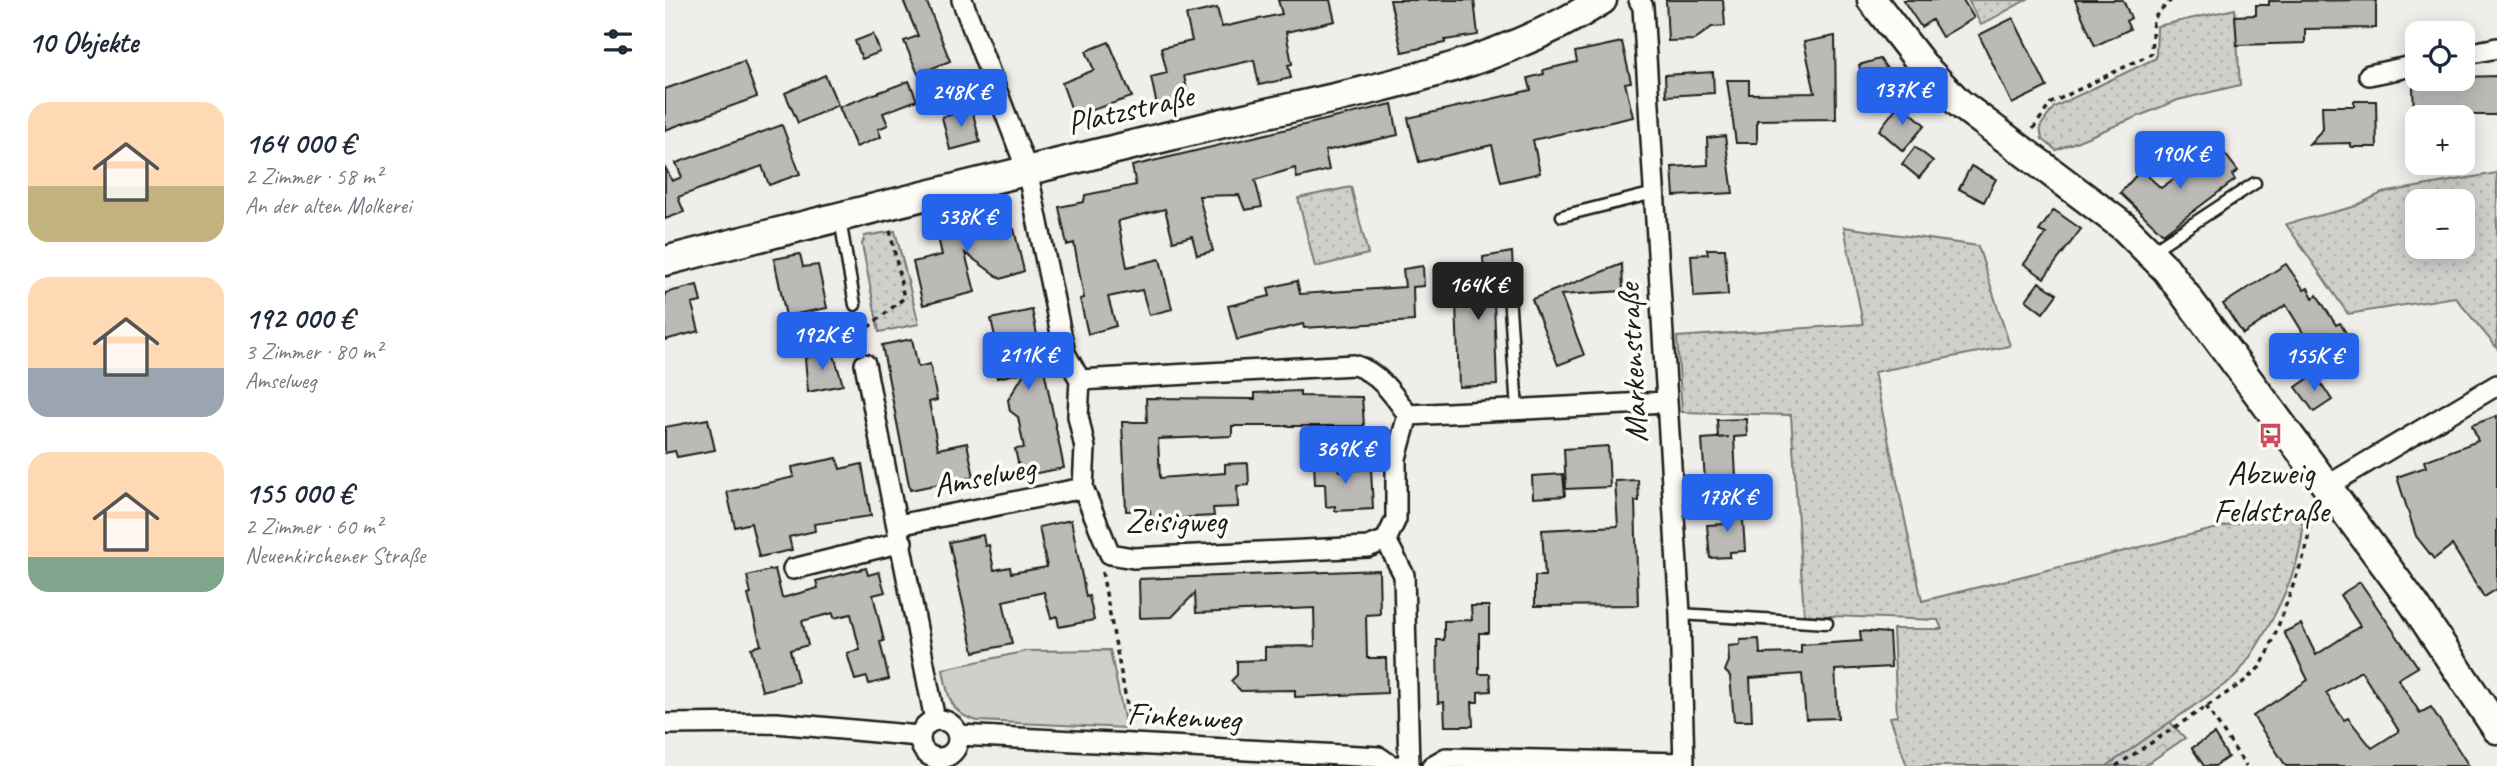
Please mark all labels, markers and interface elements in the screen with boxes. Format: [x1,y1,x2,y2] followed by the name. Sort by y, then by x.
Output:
[2405,21,2475,259] map controls
[2405,21,2475,91] button: locate
[28,23,138,61] text: 10 Objekte
[599,23,637,61] icon: filters
[1845,68,1959,127] pin: 137K €
[904,69,1018,129] pin: 248K €
[1063,74,1199,144] street label: Platzstraße
[1873,75,1931,104] text: 137K €
[932,77,990,106] text: 248K €
[2405,105,2475,175] button: +
[245,124,355,162] text: 164 000 €
[84,130,168,214] icon: home
[2123,132,2237,191] pin: 190K €
[2151,139,2209,168] text: 190K €
[245,162,382,191] text: 2 Zimmer · 58 m²
[2405,189,2475,259] button: −
[245,191,411,220] text: An der alten Molkerei
[910,194,1024,254] pin: 538K €
[938,202,996,231] text: 538K €
[1421,262,1535,322] pin: 164K €
[1448,270,1508,299] text: 164K €
[1607,280,1657,444] street label: Markenstraße
[245,299,354,337] text: 192 000 €
[84,305,168,389] icon: home
[765,312,879,372] pin: 192K €
[793,320,851,349] text: 192K €
[971,332,1085,392] pin: 211K €
[2257,334,2371,393] pin: 155K €
[245,337,382,366] text: 3 Zimmer · 80 m²
[999,340,1057,369] text: 211K €
[2285,341,2343,370] text: 155K €
[245,366,316,395] text: Amselweg
[2257,422,2285,450] bus stop icon: Abzweig Feldstraße
[1288,426,1402,486] pin: 369K €
[1316,434,1374,463] text: 369K €
[930,445,1040,506] street label: Amselweg
[2213,452,2331,532] place label: Abzweig Feldstraße
[245,474,353,512] text: 155 000 €
[1670,475,1784,534] pin: 178K €
[84,480,168,564] icon: home
[1698,482,1756,511] text: 178K €
[1125,500,1228,542] street label: Zeisigweg
[245,512,382,541] text: 2 Zimmer · 60 m²
[245,541,425,570] text: Neuenkirchener Straße
[1126,692,1244,740] street label: Finkenweg

